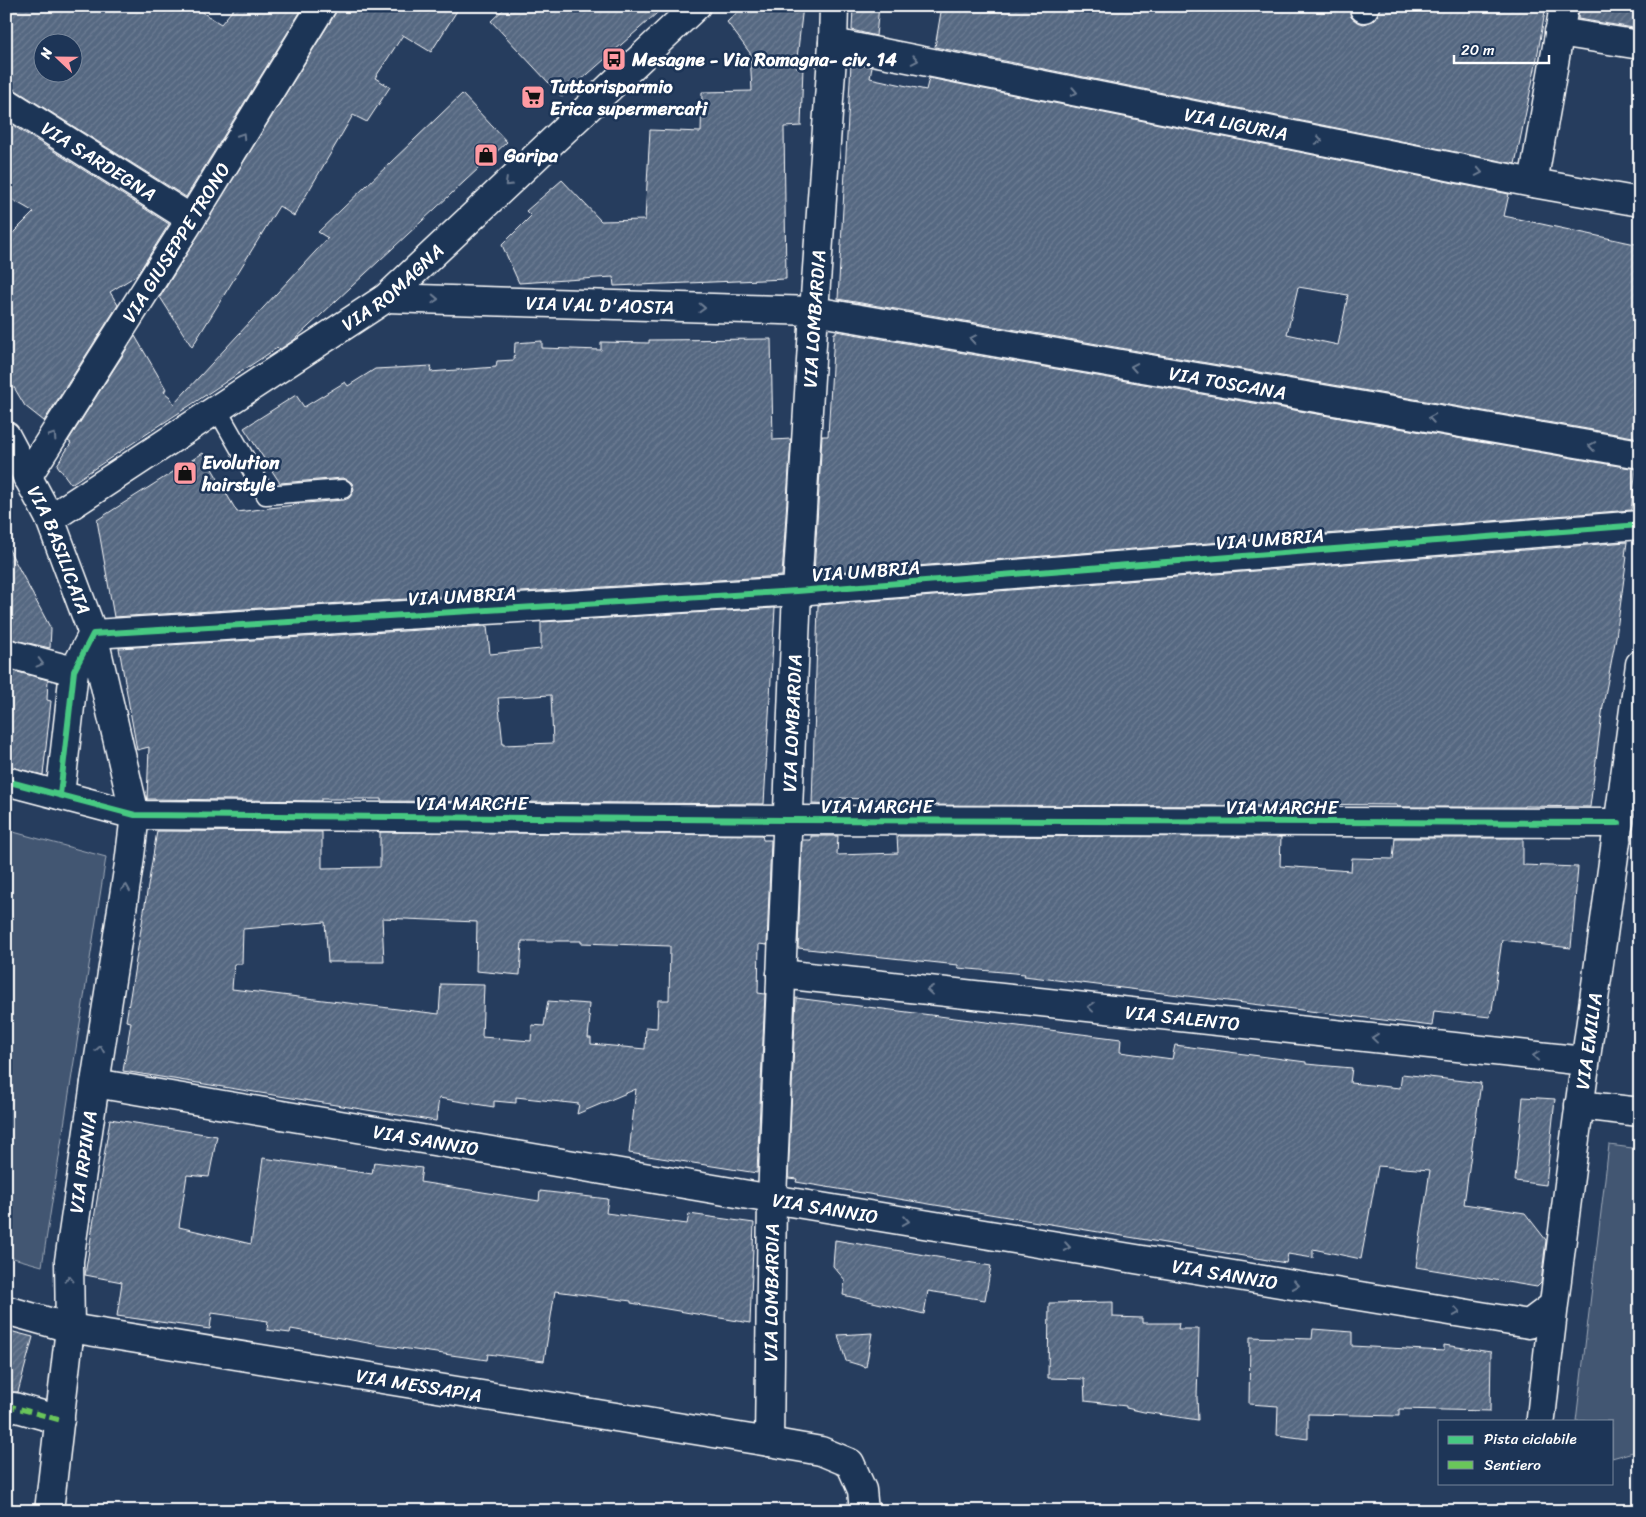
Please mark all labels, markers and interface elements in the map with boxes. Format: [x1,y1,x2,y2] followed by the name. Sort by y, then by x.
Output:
[32,32,82,82] north arrow
[1454,32,1548,64] scale bar
[1461,37,1495,63] text: 20 m
[631,43,897,76] place label: Mesagne - Via Romagna- civ. 14
[33,44,60,63] text: N
[601,46,627,72] bus stop icon: Mesagne - Via Romagna- civ. 14
[910,54,919,65] one-way arrow
[550,70,709,125] place label: Tuttorisparmio Erica supermercati
[520,84,546,110] supermarket icon: Tuttorisparmio Erica supermercati
[1070,86,1078,96] one-way arrow
[1181,97,1291,150] street label: VIA LIGURIA
[35,112,163,210] street label: VIA SARDEGNA
[236,132,246,141] one-way arrow
[1315,135,1324,145] one-way arrow
[503,139,558,172] place label: Garipa
[473,142,499,168] shop icon: Garipa
[113,155,239,329] street label: VIA GIUSEPPE TRONO
[1474,166,1483,177] one-way arrow
[505,177,514,186] one-way arrow
[334,235,452,340] street label: VIA ROMAGNA
[793,249,835,389] street label: VIA LOMBARDIA
[525,286,675,323] street label: VIA VAL D'AOSTA
[431,294,439,305] one-way arrow
[698,302,706,313] one-way arrow
[969,334,978,344] one-way arrow
[1166,356,1289,409] street label: VIA TOSCANA
[1129,362,1138,372] one-way arrow
[1427,414,1436,424] one-way arrow
[47,432,57,441] one-way arrow
[1587,441,1596,451] one-way arrow
[201,446,280,501] place label: Evolution hairstyle
[172,460,198,486] shop icon: Evolution hairstyle
[18,479,101,619] street label: VIA BASILICATA
[1215,519,1325,559] street label: VIA UMBRIA
[811,551,921,591] street label: VIA UMBRIA
[407,577,517,615] street label: VIA UMBRIA
[772,653,811,793] street label: VIA LOMBARDIA
[36,657,44,667] one-way arrow
[416,787,529,820] street label: VIA MARCHE
[821,790,934,823] street label: VIA MARCHE
[1226,791,1339,824] street label: VIA MARCHE
[120,884,130,893] one-way arrow
[925,985,933,996] one-way arrow
[1565,990,1611,1091] street label: VIA EMILIA
[1124,995,1242,1040] street label: VIA SALENTO
[1087,1002,1095,1013] one-way arrow
[1370,1033,1378,1044] one-way arrow
[95,1044,105,1053] one-way arrow
[1532,1051,1540,1062] one-way arrow
[59,1109,107,1215] street label: VIA IRPINIA
[371,1114,482,1165] street label: VIA SANNIO
[770,1183,881,1233] street label: VIA SANNIO
[903,1215,911,1226] one-way arrow
[753,1223,788,1362] street label: VIA LOMBARDIA
[1062,1242,1071,1252] one-way arrow
[1170,1249,1280,1299] street label: VIA SANNIO
[64,1275,75,1283] one-way arrow
[1292,1280,1301,1290] one-way arrow
[1452,1306,1461,1316] one-way arrow
[354,1358,484,1411] street label: VIA MESSAPIA
[1438,1420,1614,1484] legend
[1484,1426,1577,1452] text: Pista ciclabile
[1484,1452,1541,1478] text: Sentiero

